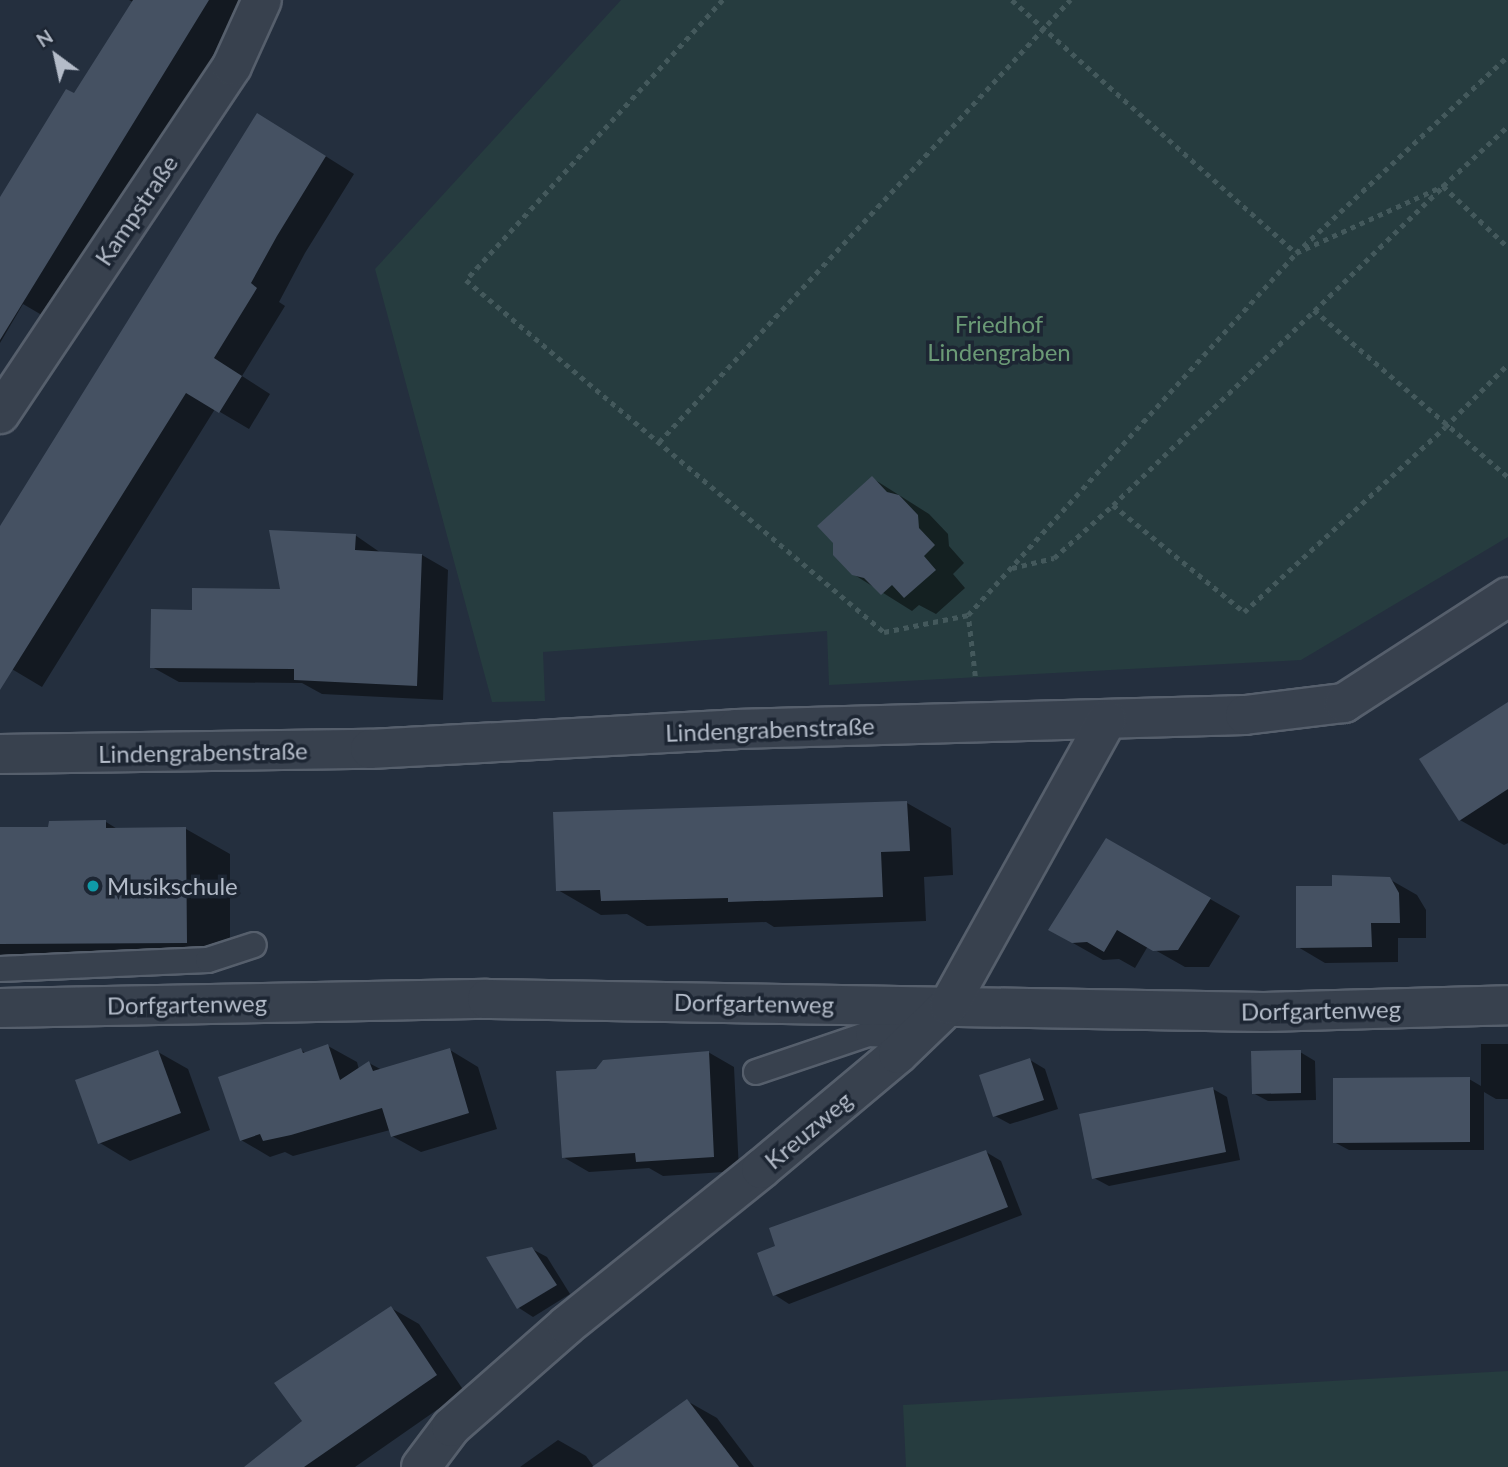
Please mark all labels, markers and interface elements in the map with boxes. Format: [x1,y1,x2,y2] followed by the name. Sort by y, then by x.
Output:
[21,21,91,91] north arrow
[32,24,57,52] text: N
[89,149,183,271] street label: Kampstraße
[927,310,1071,366] park label: Friedhof Lindengraben
[665,711,875,747] street label: Lindengrabenstraße
[98,736,308,768] street label: Lindengrabenstraße
[107,872,238,900] place label: Musikschule
[85,878,101,894] marker: Musikschule
[674,987,834,1019] street label: Dorfgartenweg
[107,988,267,1020] street label: Dorfgartenweg
[1241,994,1401,1026] street label: Dorfgartenweg
[759,1085,857,1175] street label: Kreuzweg

